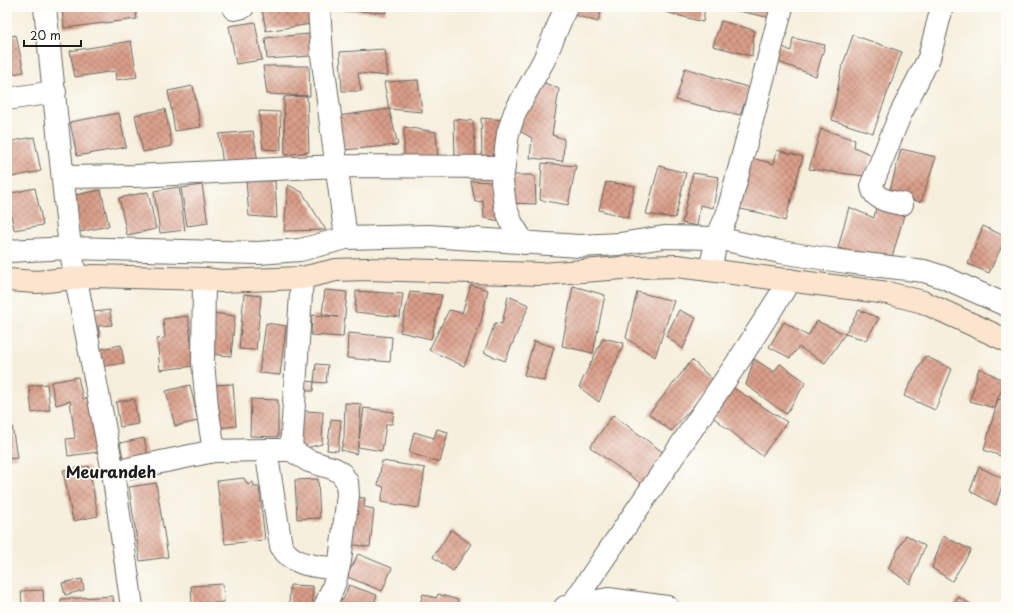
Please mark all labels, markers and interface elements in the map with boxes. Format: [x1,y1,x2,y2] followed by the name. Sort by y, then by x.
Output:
[24,22,81,48] scale bar
[30,26,61,44] text: 20 m
[66,459,156,483] district label: Meurandeh

